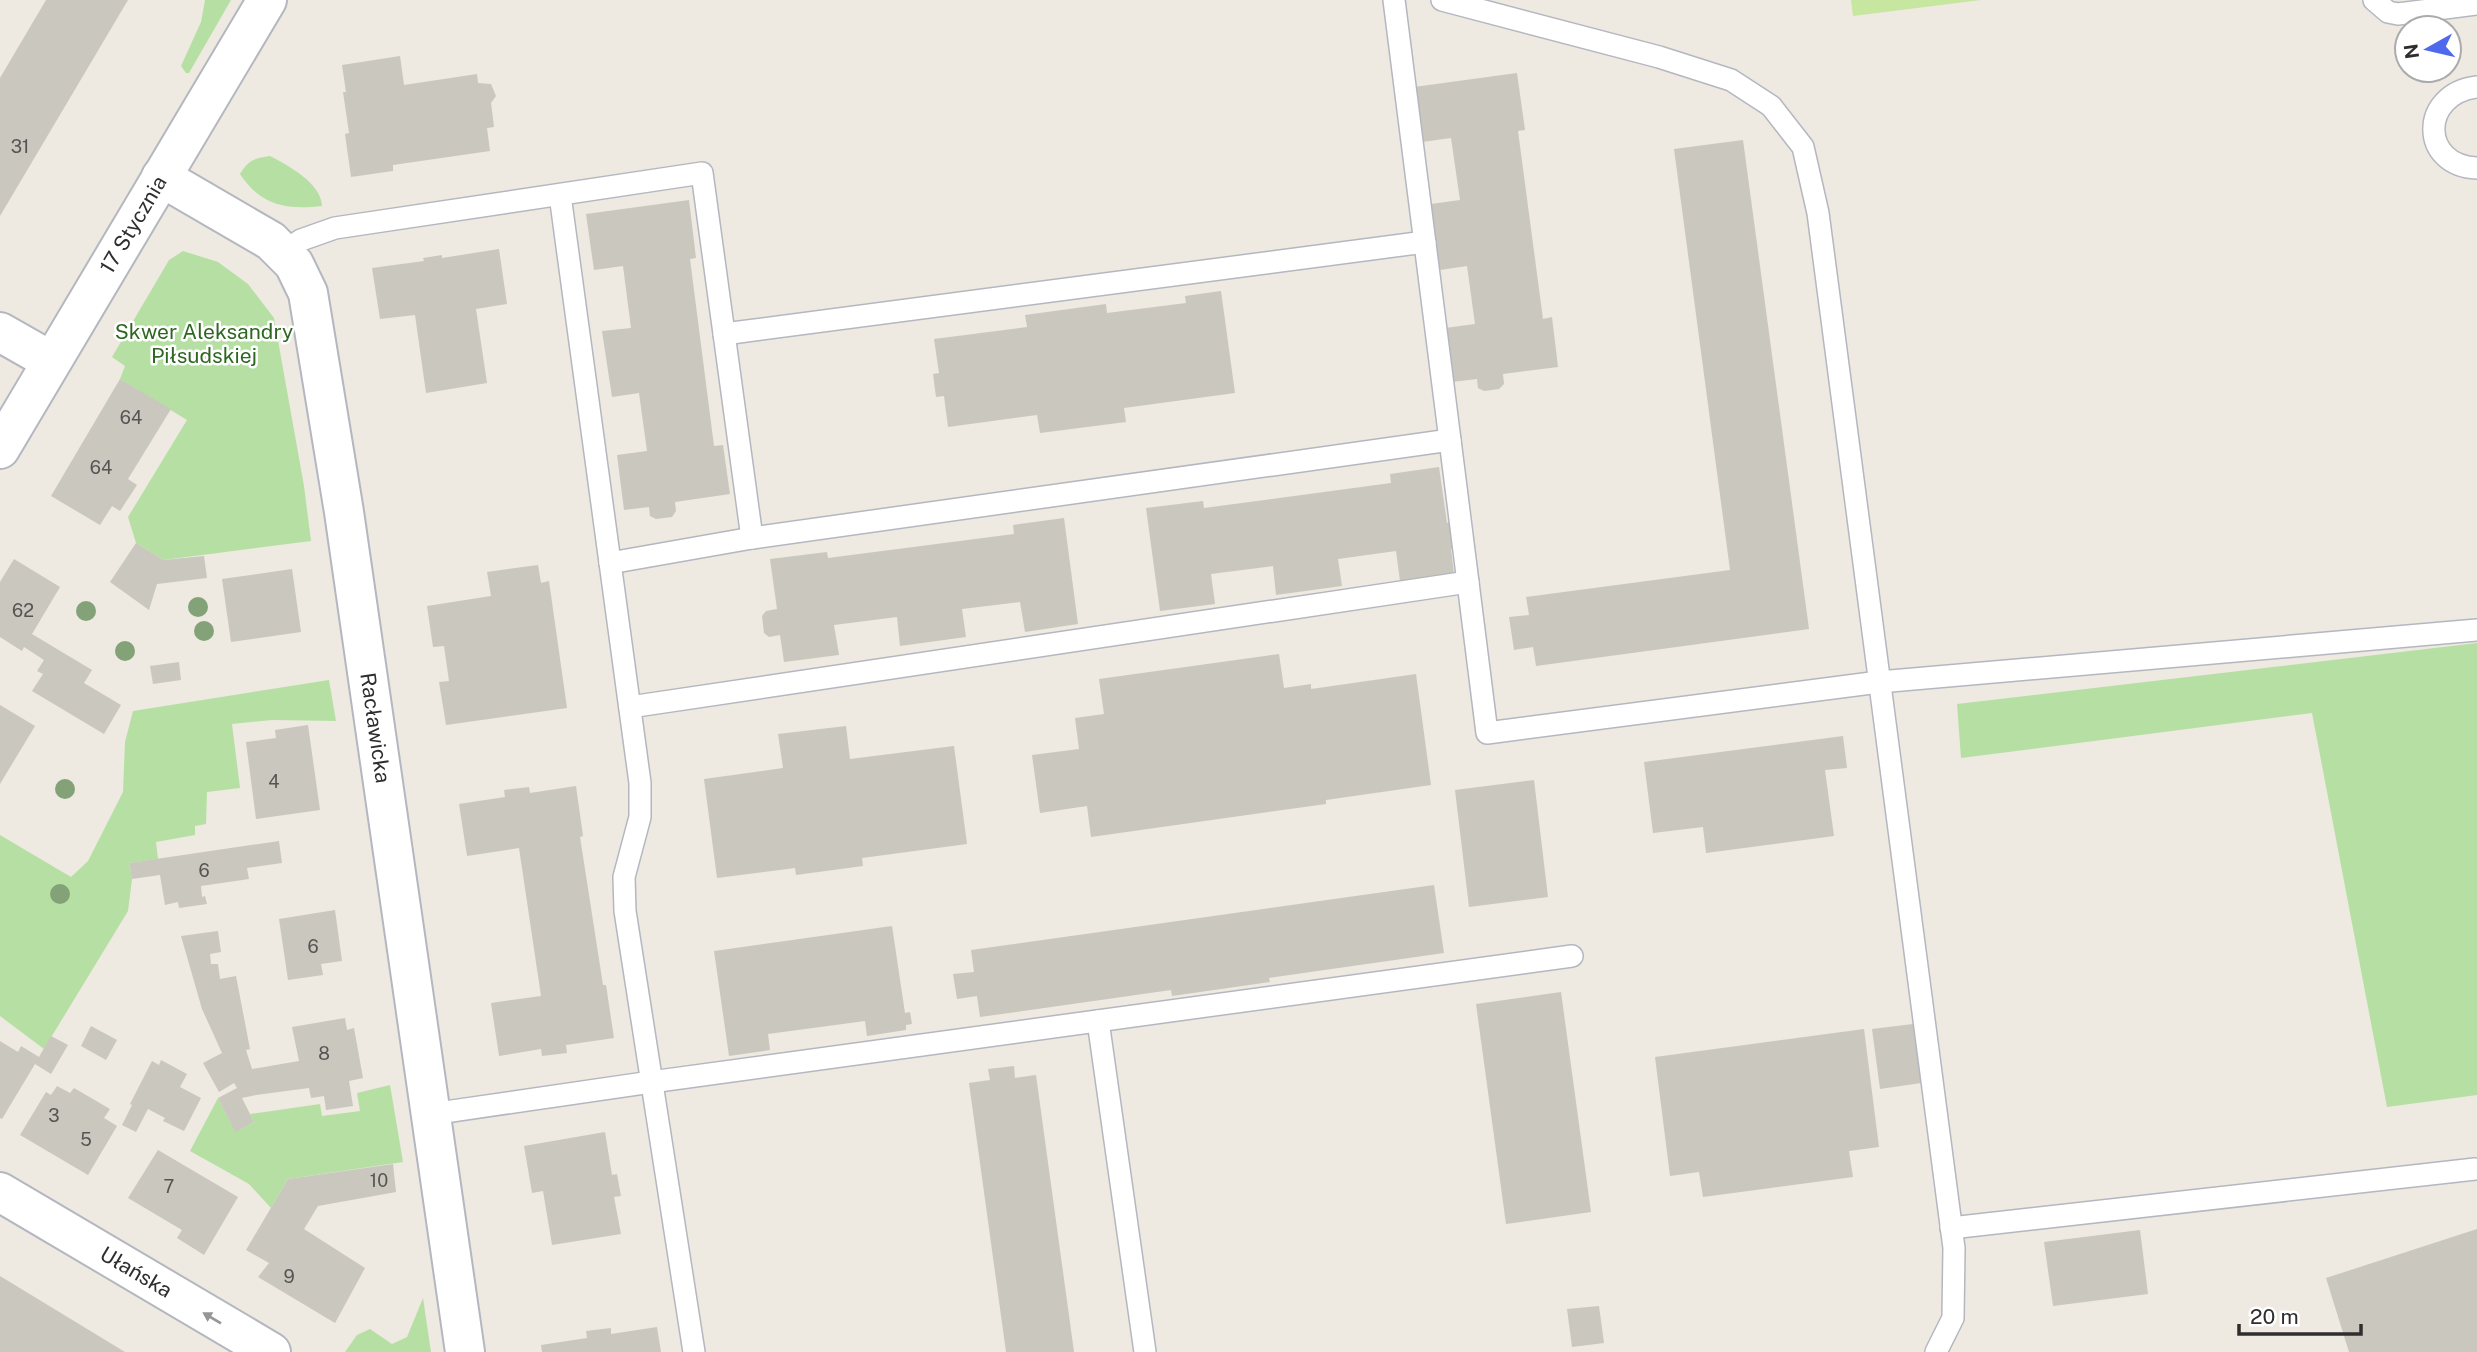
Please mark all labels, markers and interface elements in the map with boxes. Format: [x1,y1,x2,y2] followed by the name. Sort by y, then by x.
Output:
[2393,14,2463,84] north arrow
[2399,42,2423,60] text: N
[11,136,29,157] house number: 31
[94,171,172,278] street label: 17 Stycznia
[115,319,293,368] park label: Skwer Aleksandry Piłsudskiej
[120,407,142,428] house number: 64
[90,457,112,478] house number: 64
[12,600,34,621] house number: 62
[355,671,396,785] street label: Racławicka
[268,771,280,792] house number: 4
[198,860,210,881] house number: 6
[307,936,319,957] house number: 6
[318,1043,330,1064] house number: 8
[48,1105,60,1126] house number: 3
[80,1129,92,1150] house number: 5
[370,1170,388,1191] house number: 10
[164,1176,174,1197] house number: 7
[96,1241,177,1303] street label: Ułańska
[283,1266,295,1287] house number: 9
[2239,1292,2362,1336] scale bar
[2250,1304,2299,1329] text: 20 m
[202,1312,221,1324] one-way arrow

